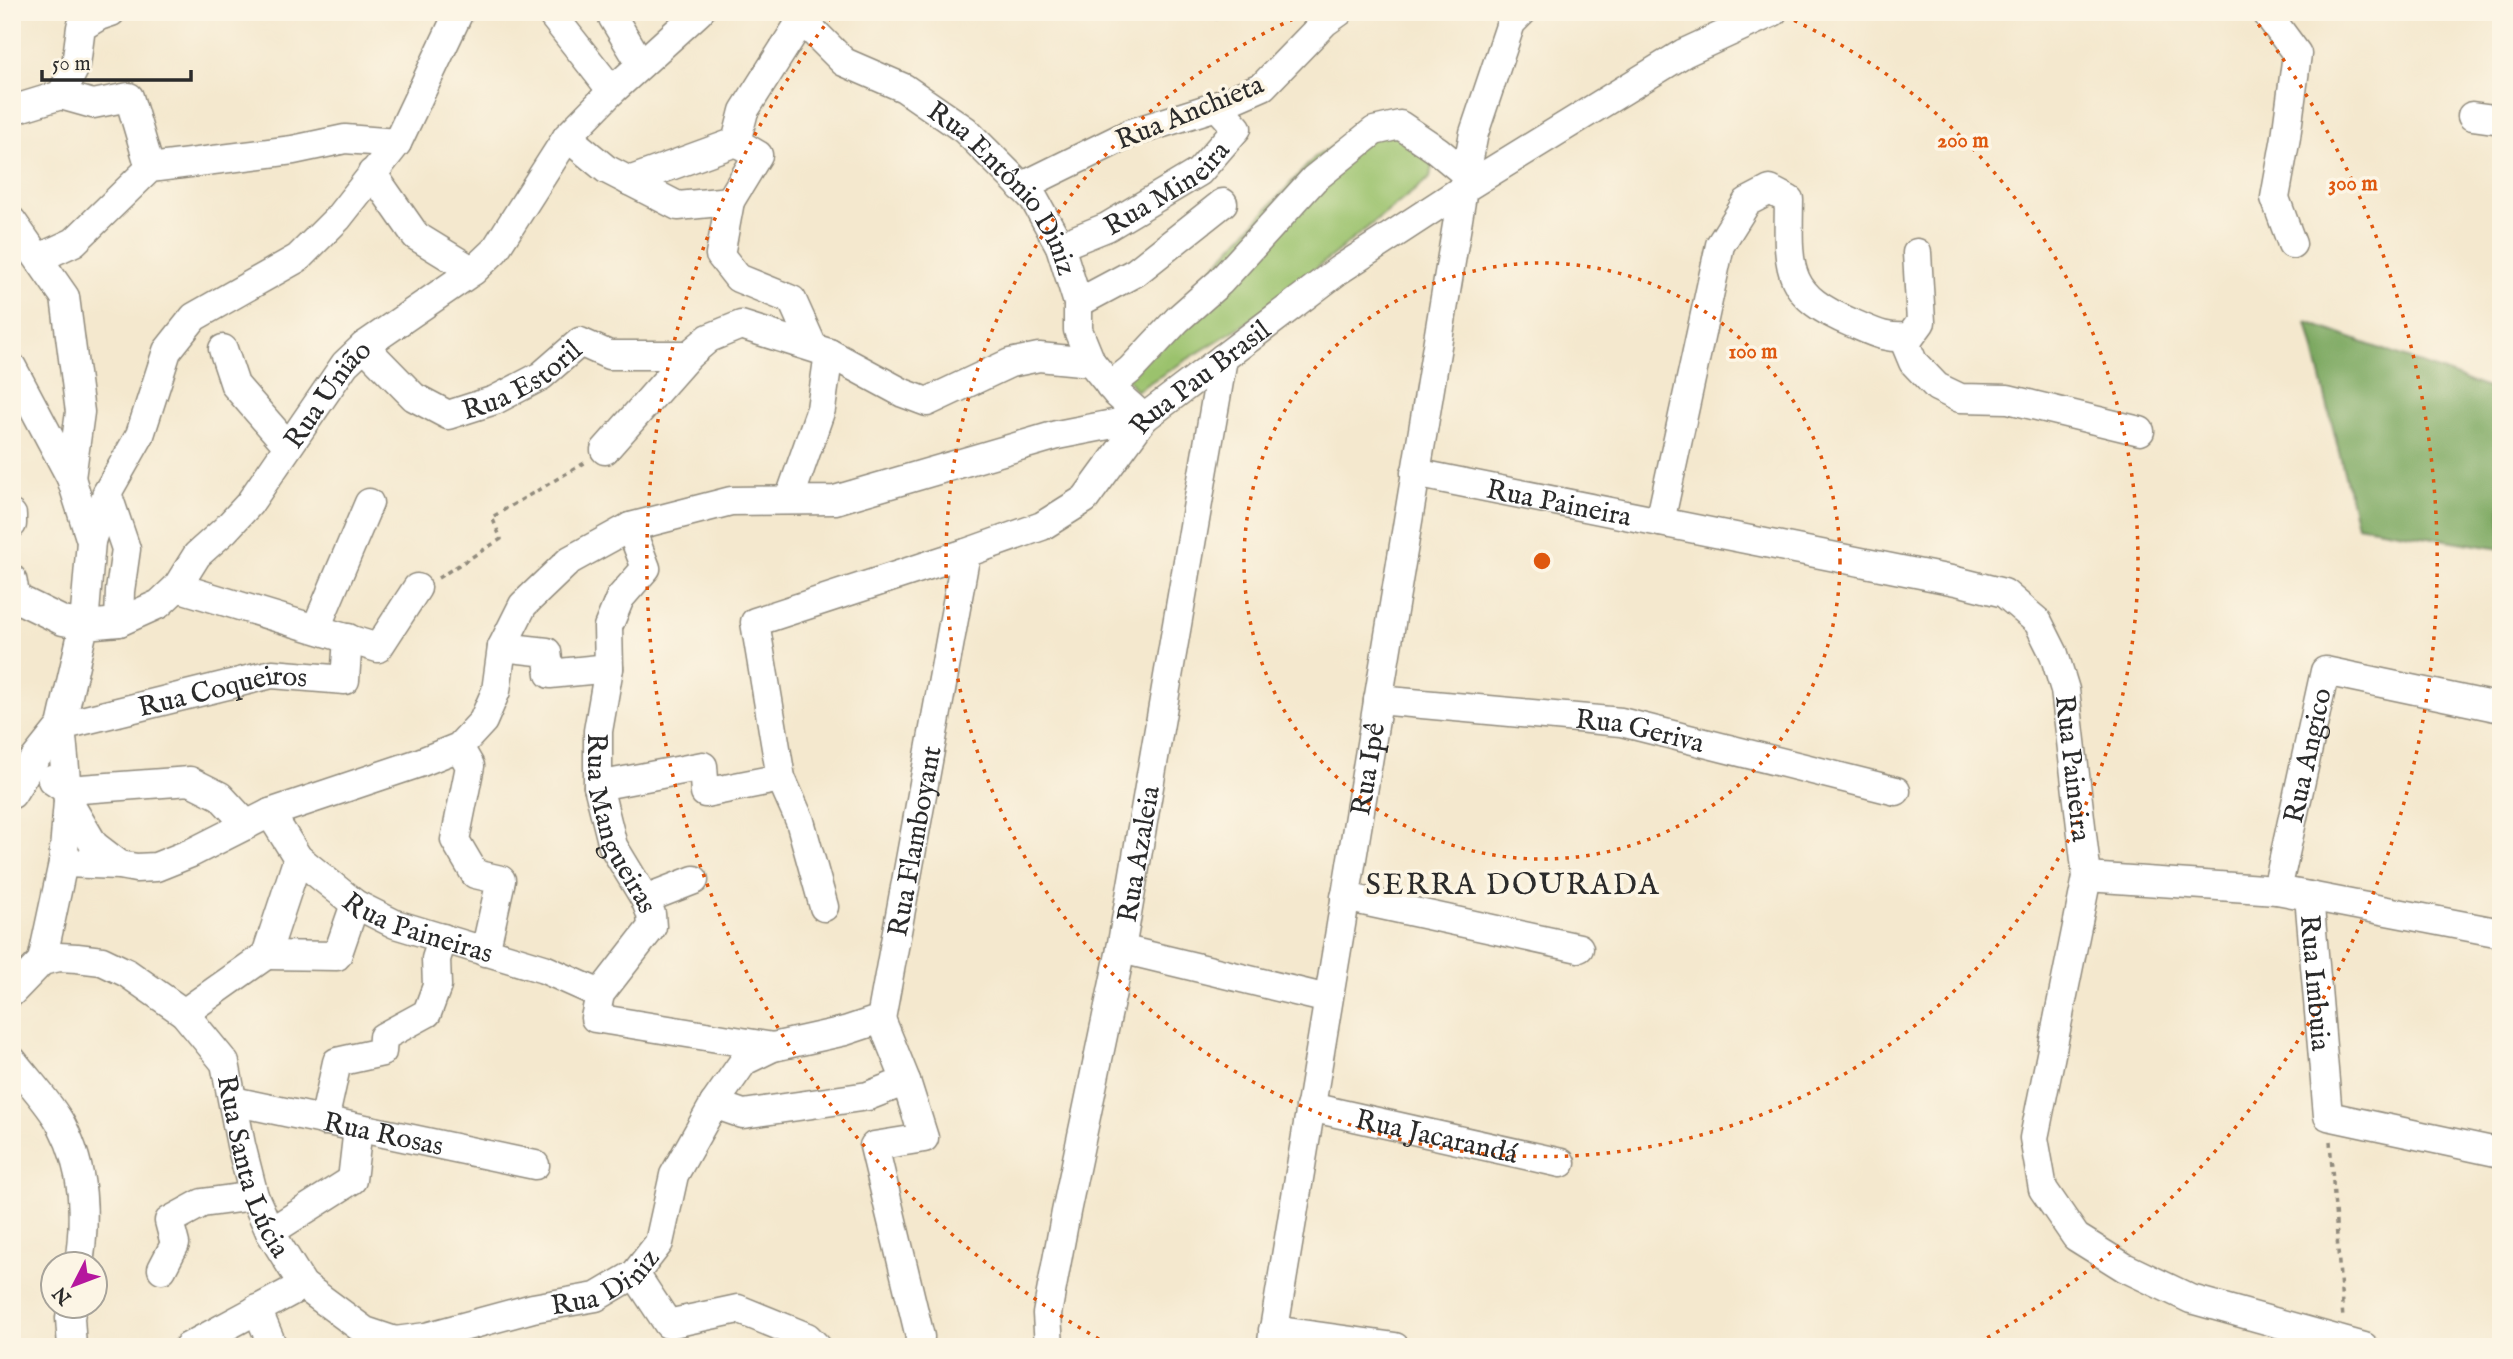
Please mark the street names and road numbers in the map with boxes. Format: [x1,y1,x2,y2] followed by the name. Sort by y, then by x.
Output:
[1111,67,1270,159] street label: Rua Anchieta
[920,94,1083,280] street label: Rua Entônio Diniz
[1098,134,1239,245] street label: Rua Mineira
[1123,313,1278,442] street label: Rua Pau Brasil
[277,333,380,456] street label: Rua União
[458,333,590,429] street label: Rua Estoril
[1483,473,1635,536] street label: Rua Paineira
[135,659,309,726] street label: Rua Coqueiros
[2277,685,2341,827] street label: Rua Angico
[2046,693,2098,845] street label: Rua Paineira
[1574,703,1709,762] street label: Rua Geriva
[1344,720,1394,818] street label: Rua Ipê
[578,733,664,919] street label: Rua Mangueiras
[881,743,951,939] street label: Rua Flamboyant
[1111,783,1169,925] street label: Rua Azaleia
[334,886,497,973] street label: Rua Paineiras
[2291,913,2337,1053] street label: Rua Imbuia
[208,1072,297,1266] street label: Rua Santa Lúcia
[1352,1103,1522,1173] street label: Rua Jacarandá
[320,1106,446,1165] street label: Rua Rosas
[548,1242,668,1325] street label: Rua Diniz

